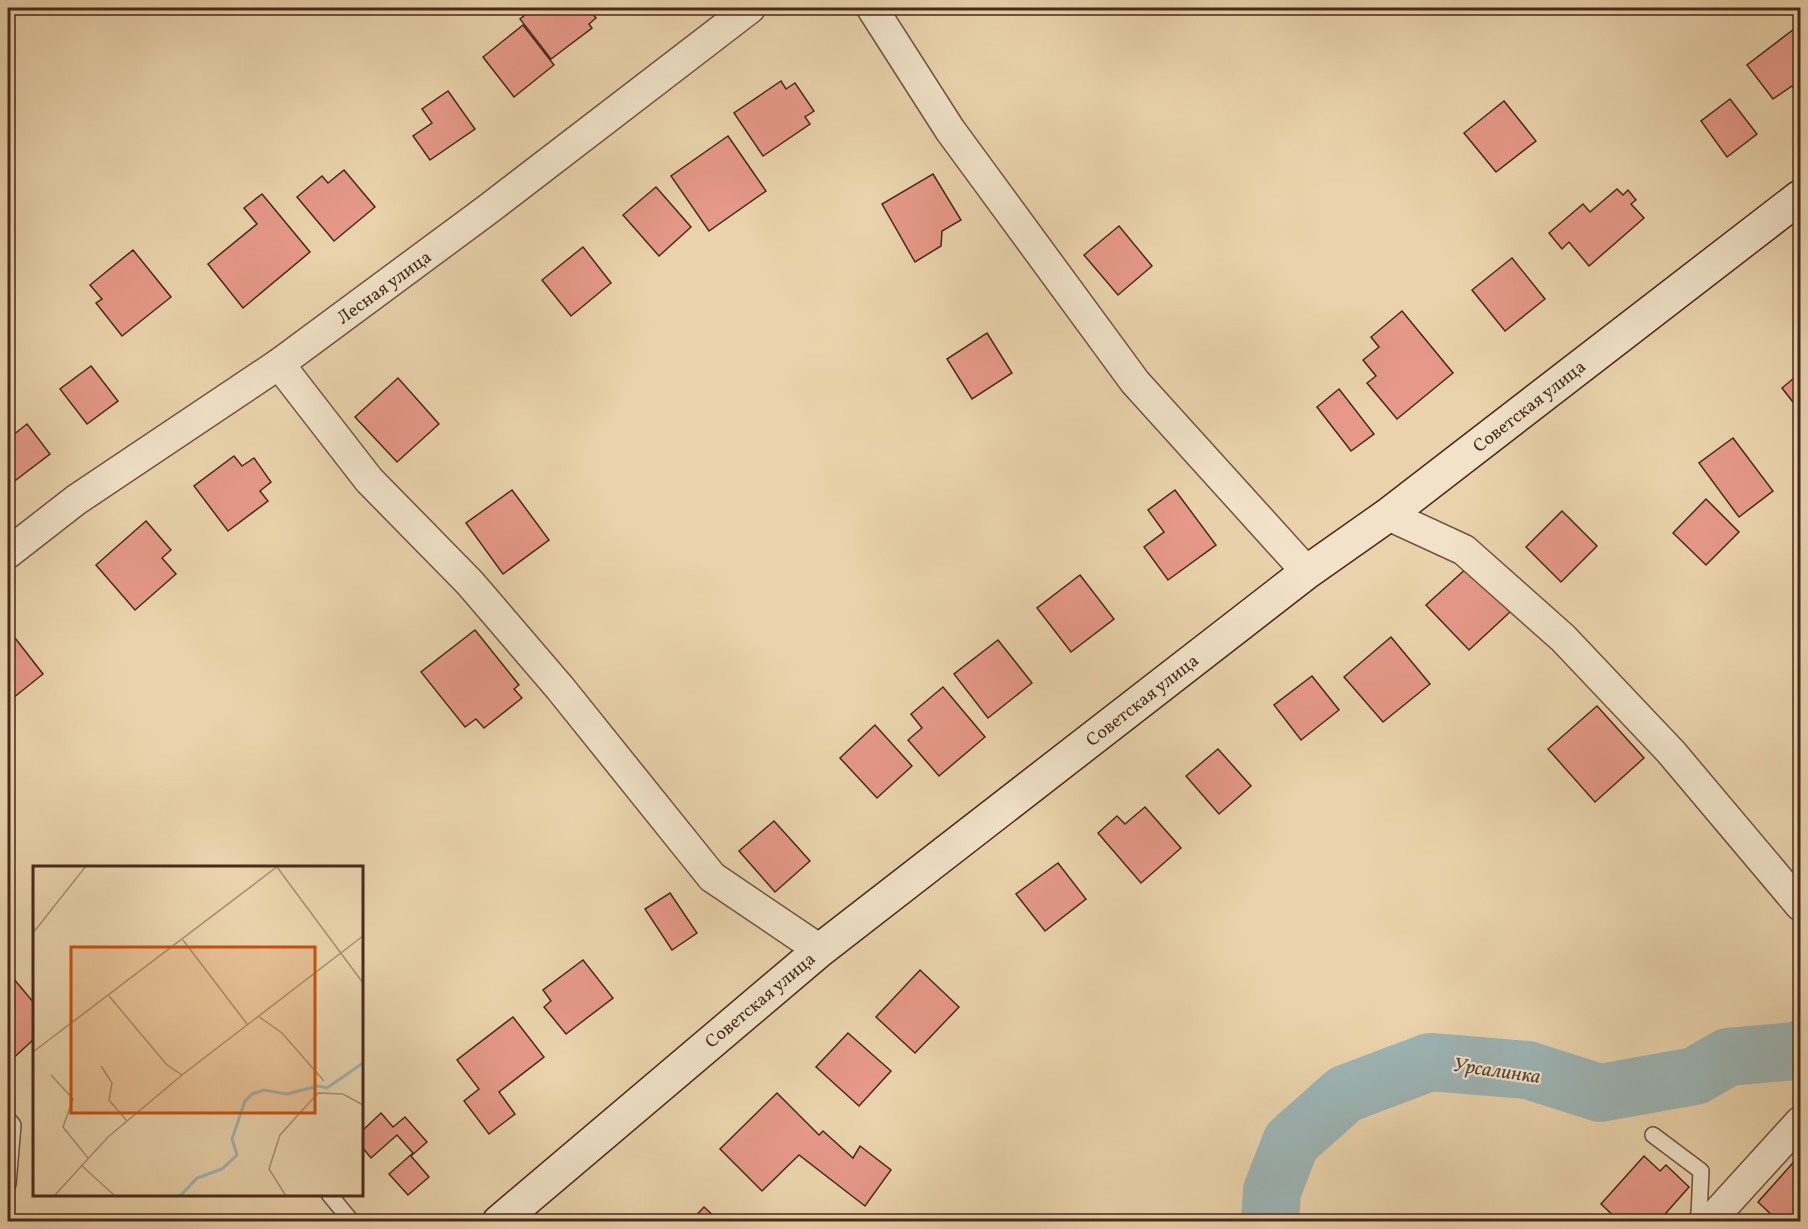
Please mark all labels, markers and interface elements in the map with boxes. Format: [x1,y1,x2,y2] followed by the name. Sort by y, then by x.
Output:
[333,245,437,331] street label: Лесная улица
[1468,355,1592,459] street label: Советская улица
[1081,649,1205,753] street label: Советская улица
[33,866,363,1196] inset map
[700,948,822,1055] street label: Советская улица
[1451,1052,1542,1092] water label: Урсалинка

